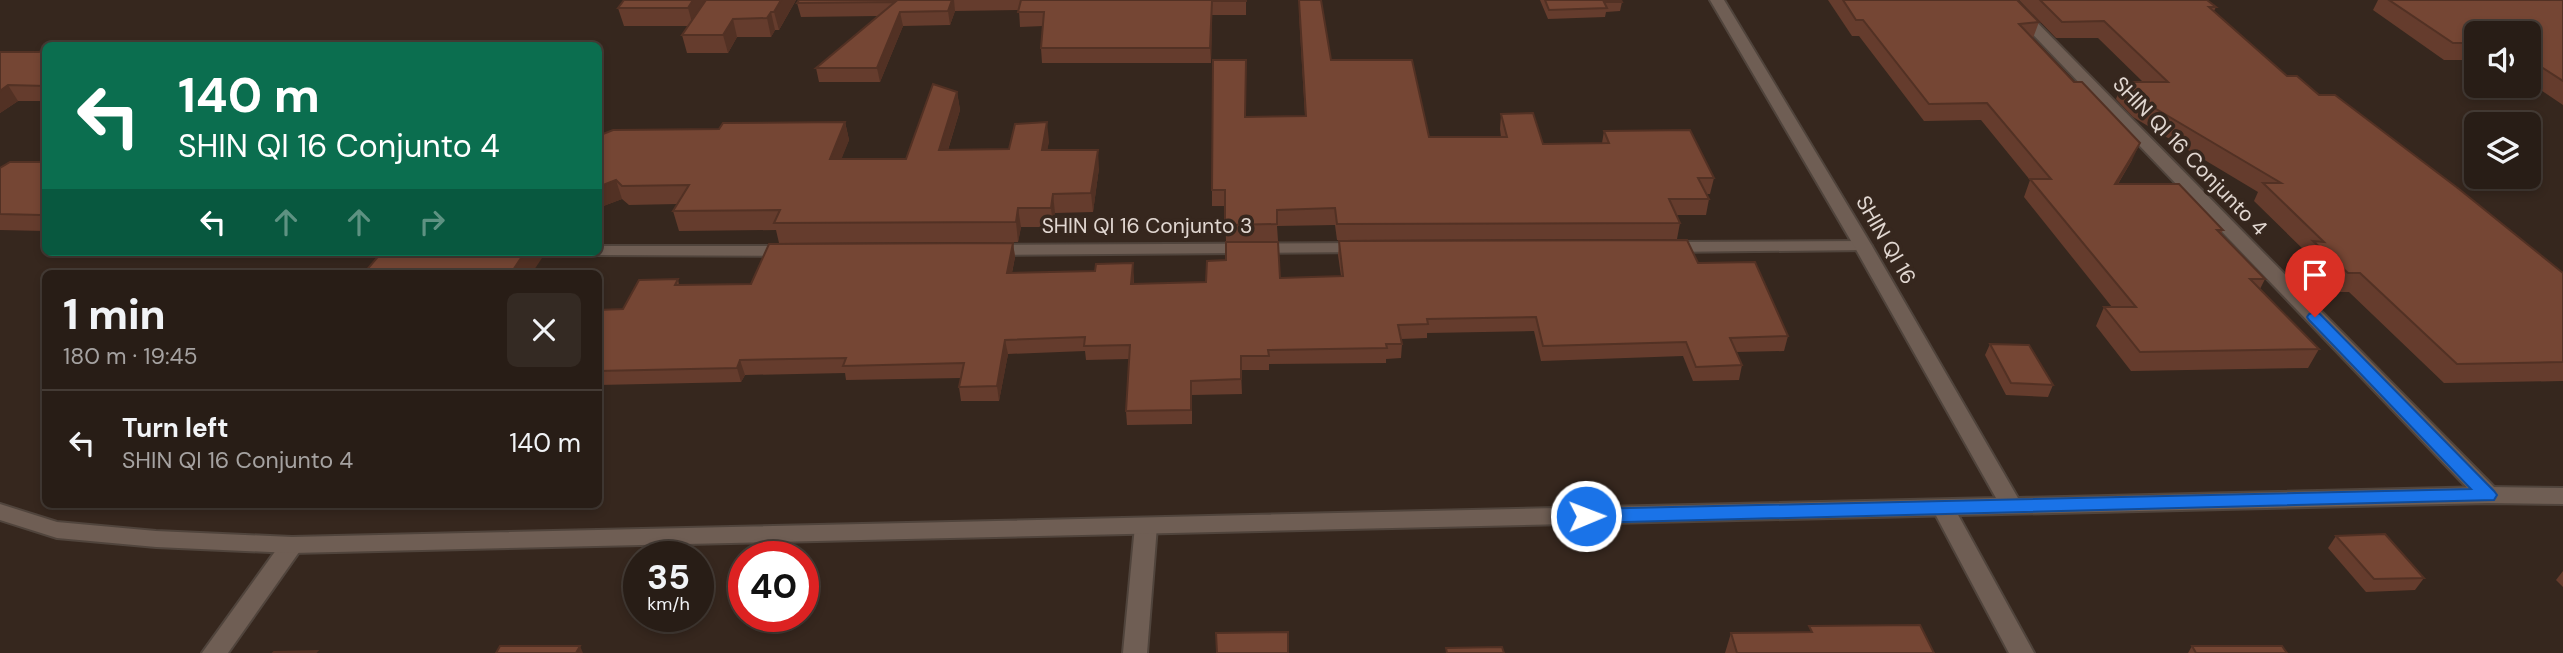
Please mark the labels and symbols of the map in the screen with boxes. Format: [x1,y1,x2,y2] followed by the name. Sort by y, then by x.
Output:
[2107,70,2274,242] street label: SHIN QI 16 Conjunto 4
[1849,191,1923,289] street label: SHIN QI 16
[1042,212,1252,240] street label: SHIN QI 16 Conjunto 3
[2285,245,2345,317] pin
[1549,479,1623,553] position arrow
[728,541,819,632] speed limit sign: 40

